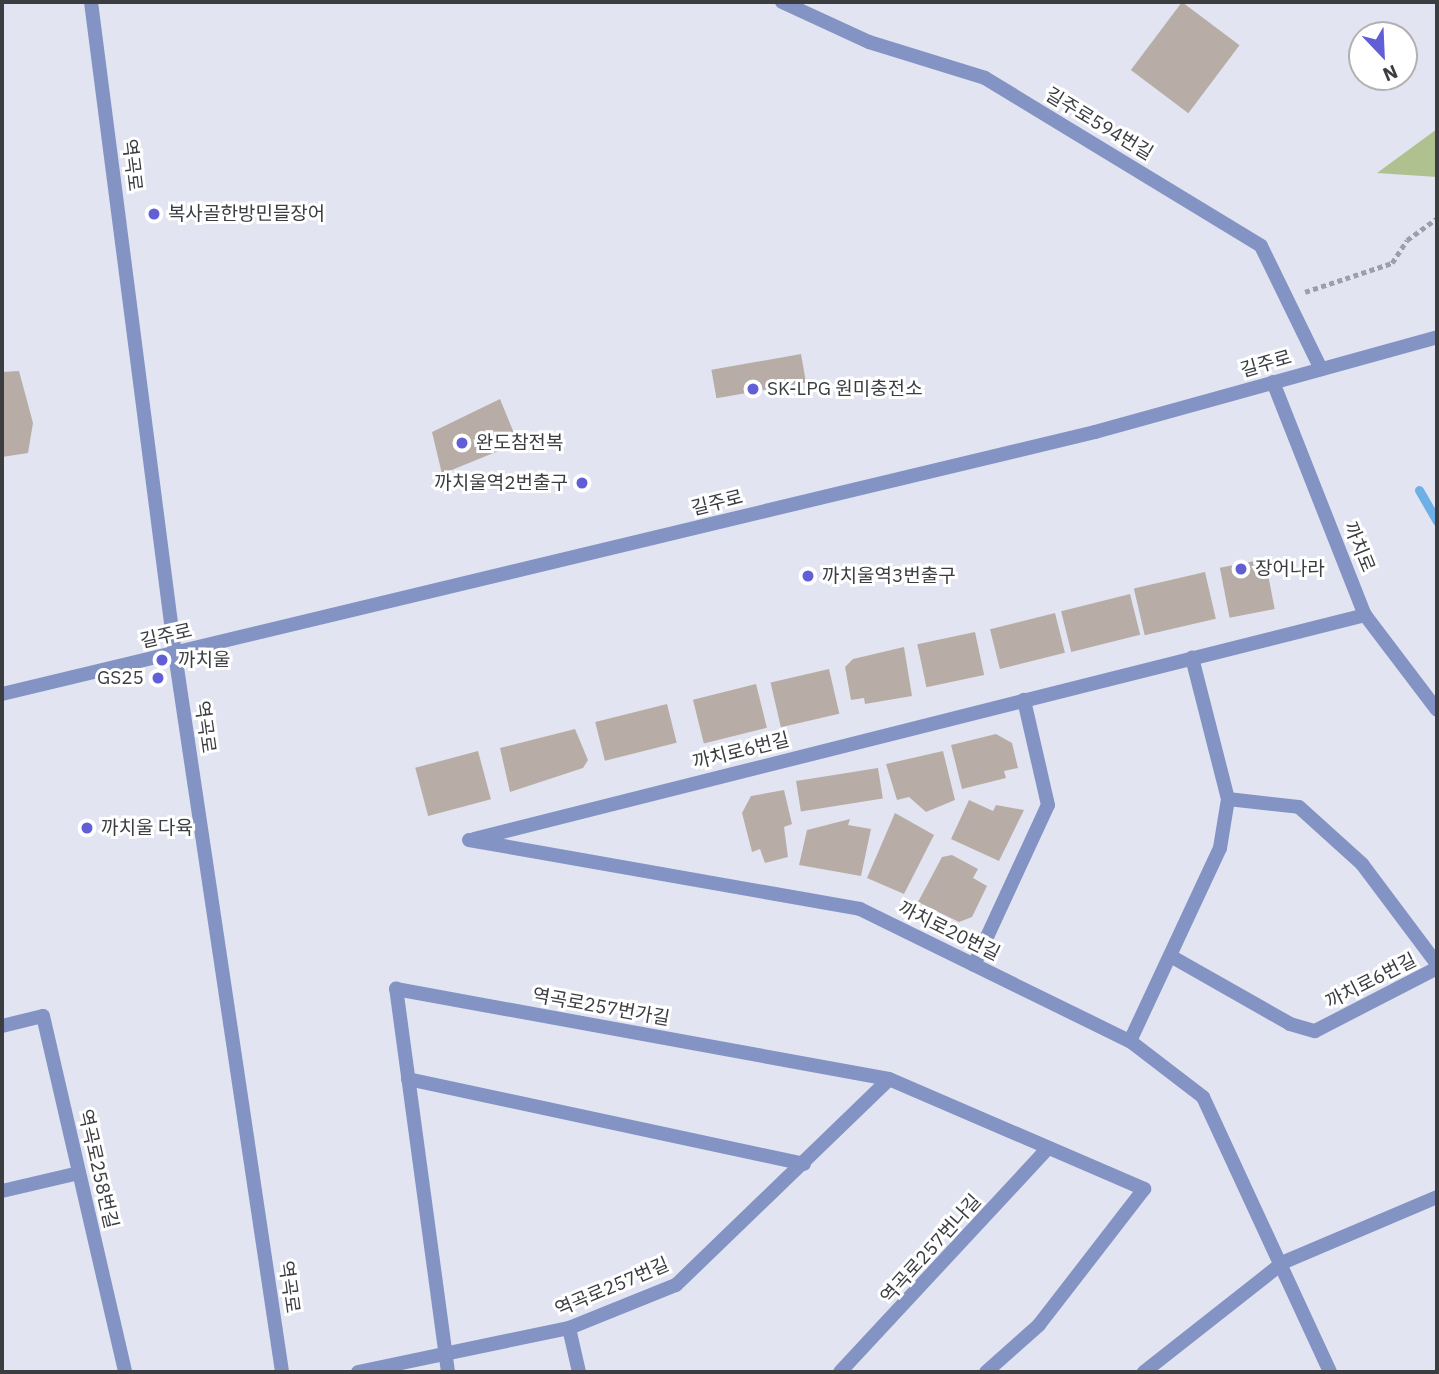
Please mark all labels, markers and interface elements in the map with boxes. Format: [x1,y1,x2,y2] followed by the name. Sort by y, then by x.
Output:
[1348,21,1418,91] north arrow
[1379,60,1401,87] text: N
[1041,83,1157,165] street label: 길주로594번길
[117,138,147,192] street label: 역곡로
[168,203,325,225] place label: 복사골한방민믈장어
[146,206,162,222] marker: 복사골한방민믈장어
[1238,346,1294,382] street label: 길주로
[767,378,923,400] place label: SK-LPG 원미충전소
[745,381,761,397] marker: SK-LPG 원미충전소
[476,432,563,454] place label: 완도참전복
[454,435,470,451] marker: 완도참전복
[434,472,568,494] place label: 까치울역2번출구
[574,475,590,491] marker: 까치울역2번출구
[689,486,745,520] street label: 길주로
[1339,518,1379,576] street label: 까치로
[1255,558,1325,580] place label: 장어나라
[1233,561,1249,577] marker: 장어나라
[822,565,956,587] place label: 까치울역3번출구
[800,568,816,584] marker: 까치울역3번출구
[138,619,194,653] street label: 길주로
[178,649,230,671] place label: 까치울
[152,650,172,670] marker: 까치울
[97,667,144,689] place label: GS25
[150,670,166,686] marker: GS25
[190,699,220,755] street label: 역곡로
[690,728,792,774] street label: 까치로6번길
[101,817,193,839] place label: 까치울 다육
[79,820,95,836] marker: 까치울 다육
[894,897,1004,965] street label: 까치로20번길
[1322,948,1420,1014] street label: 까치로6번길
[531,984,671,1030] street label: 역곡로257번가길
[73,1107,123,1231] street label: 역곡로258번길
[876,1190,986,1308] street label: 역곡로257번나길
[552,1253,672,1321] street label: 역곡로257번길
[274,1259,304,1315] street label: 역곡로

